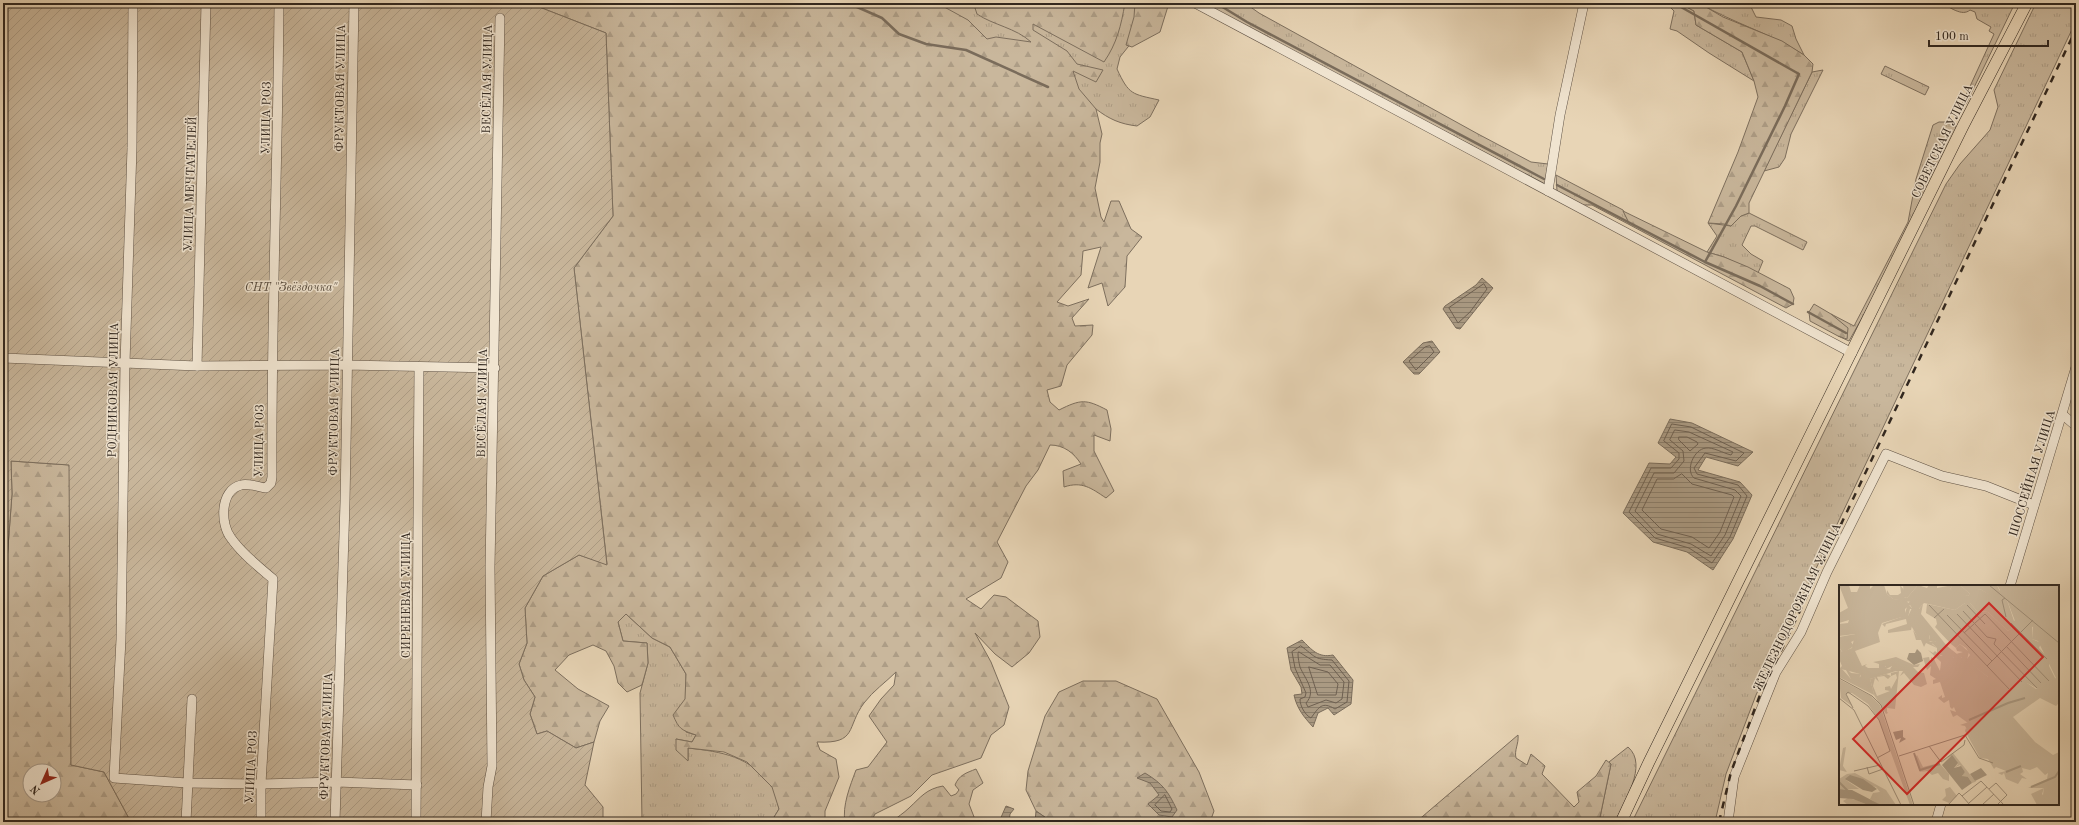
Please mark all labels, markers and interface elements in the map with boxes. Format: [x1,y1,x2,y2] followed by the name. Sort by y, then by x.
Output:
[1929,22,2048,48] scale bar
[334,24,348,152] street label: ФРУКТОВАЯ УЛИЦА
[477,24,495,134] street label: ВЕСЁЛАЯ УЛИЦА
[1935,31,1969,43] text: 100 m
[260,81,274,155] street label: УЛИЦА РОЗ
[1910,83,1976,200] street label: СОВЕТСКАЯ УЛИЦА
[180,116,199,252] street label: УЛИЦА МЕЧТАТЕЛЕЙ
[245,281,339,294] park label: СНТ "Звёздочка"
[107,322,121,458] street label: РОДНИКОВАЯ УЛИЦА
[328,348,342,476] street label: ФРУКТОВАЯ УЛИЦА
[472,348,490,458] street label: ВЕСЁЛАЯ УЛИЦА
[253,404,267,478] street label: УЛИЦА РОЗ
[2005,408,2058,538] street label: ШОССЕЙНАЯ УЛИЦА
[1752,522,1844,693] street label: ЖЕЛЕЗНОДОРОЖНАЯ УЛИЦА
[401,532,413,658] street label: СИРЕНЕВАЯ УЛИЦА
[1839,585,2059,805] inset map
[319,672,335,800] street label: ФРУКТОВАЯ УЛИЦА
[244,730,260,804] street label: УЛИЦА РОЗ
[22,763,62,803] north arrow
[29,782,43,796] text: N

